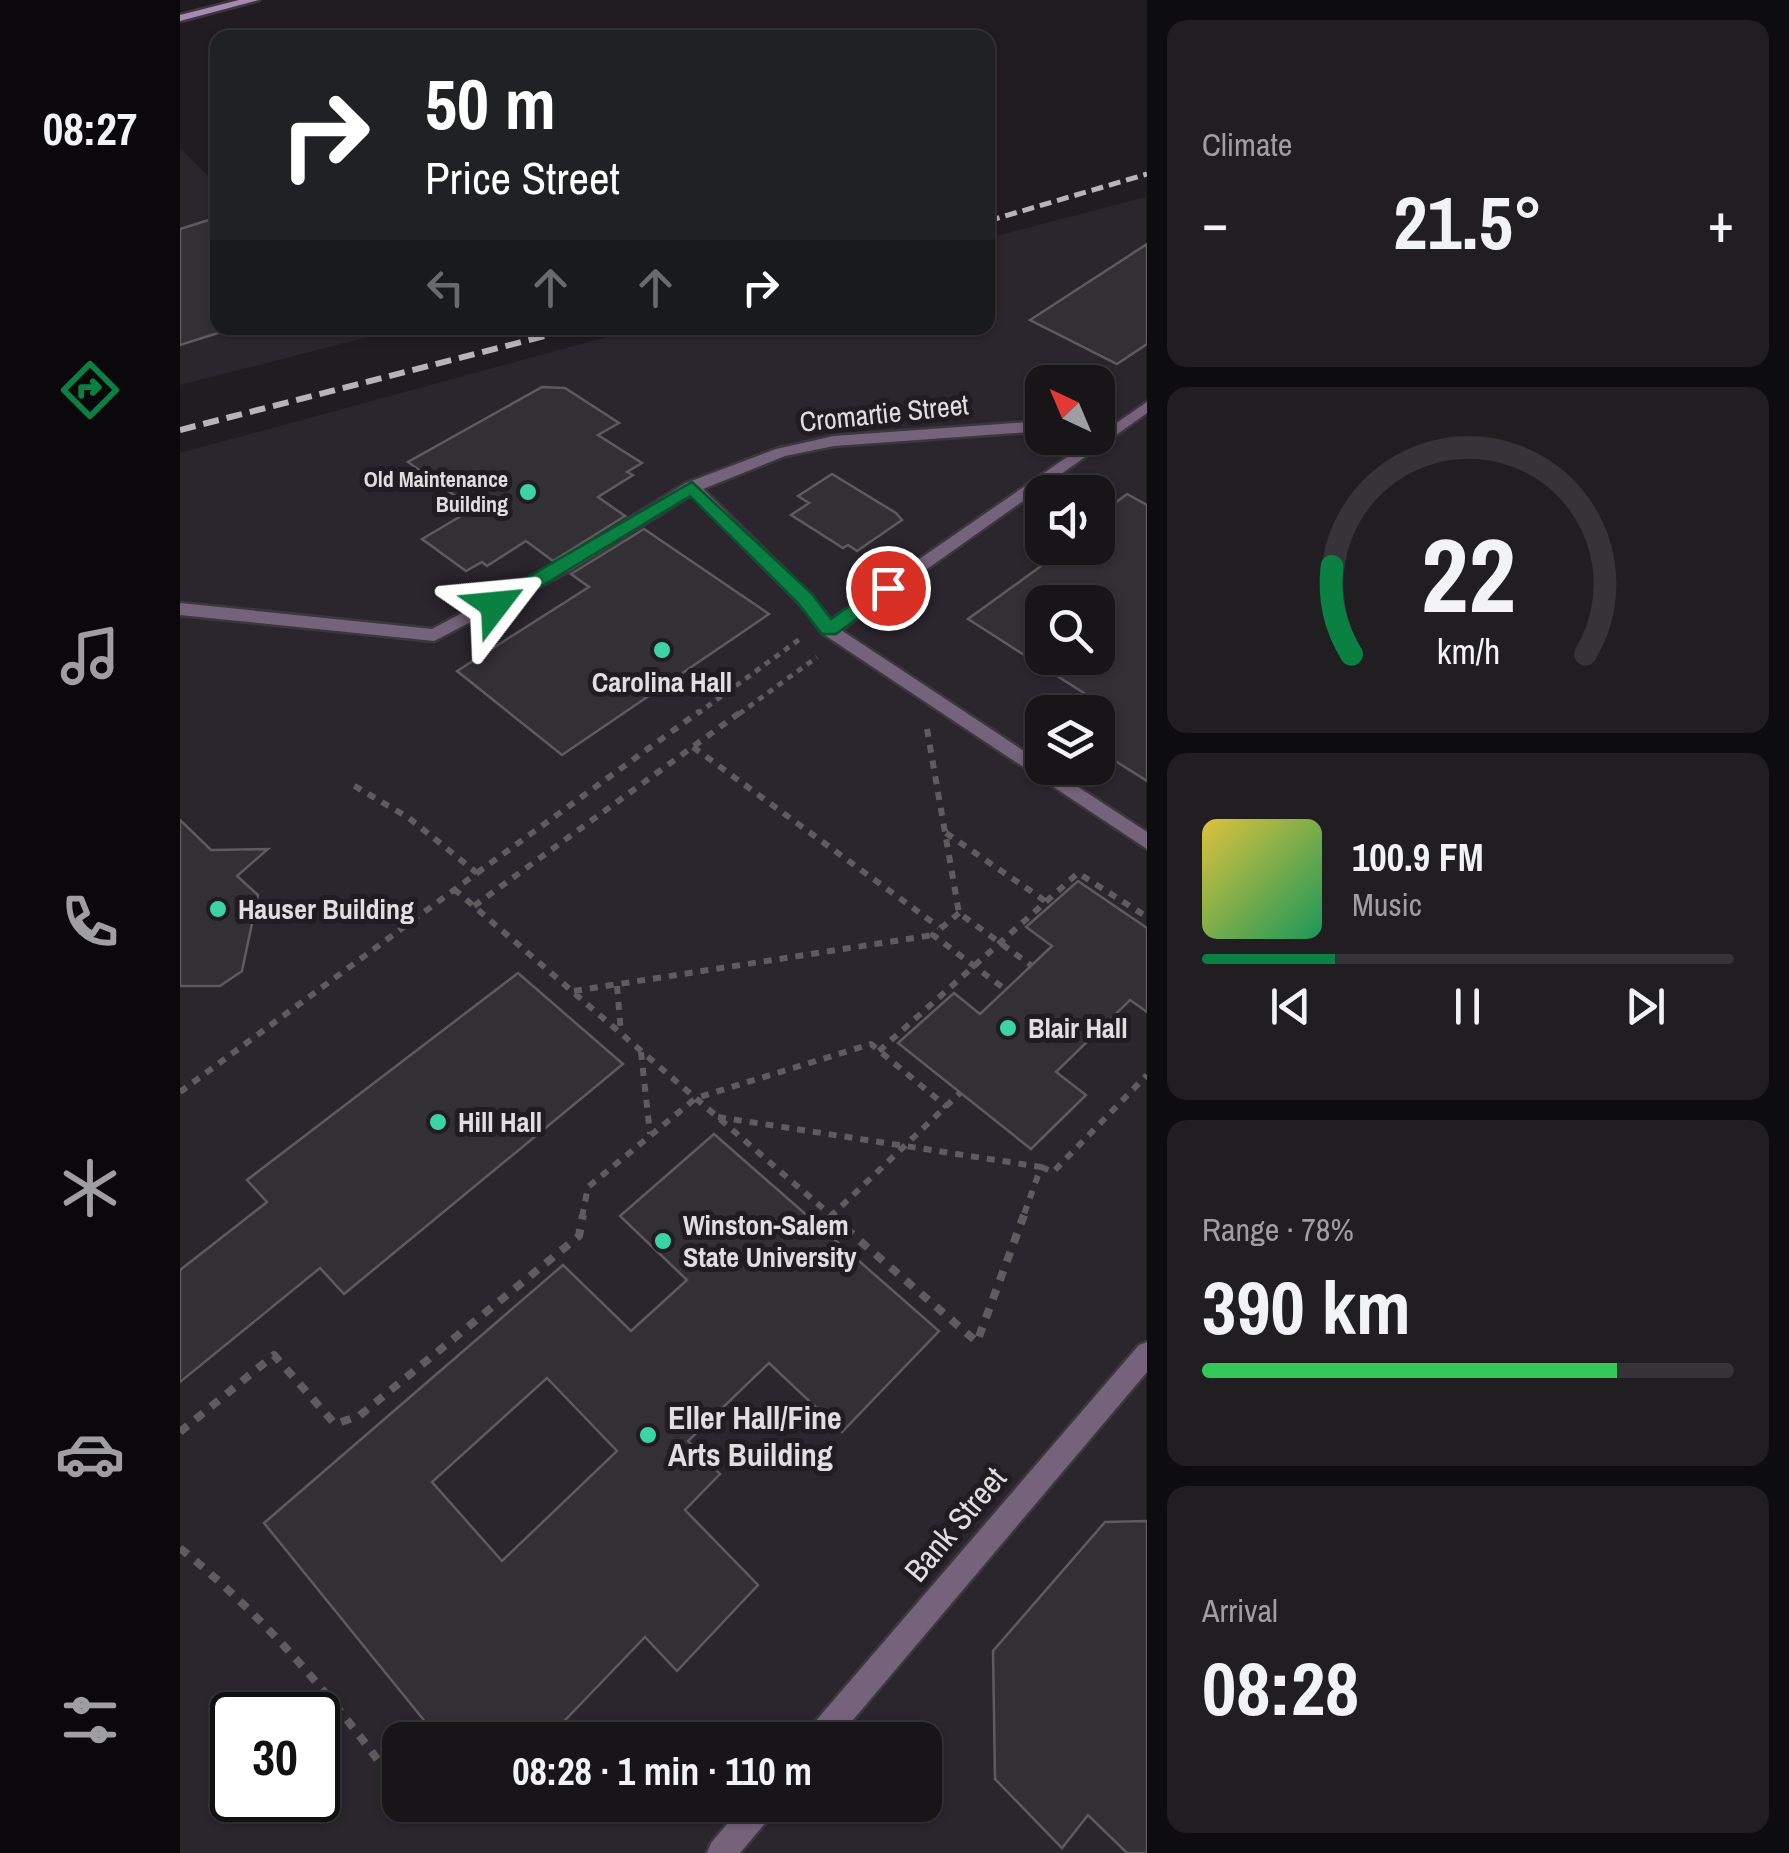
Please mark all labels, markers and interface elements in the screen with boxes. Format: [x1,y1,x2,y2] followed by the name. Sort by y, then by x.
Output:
[425,57,556,151] text: 50 m
[260,70,390,200] icon: right
[43,98,137,159] text: 08:27
[1202,123,1292,166] text: Climate
[425,147,620,208] text: Price Street
[1393,171,1543,272] text: 21.5°
[1202,185,1228,259] text: −
[1708,185,1734,259] text: +
[418,260,473,315] icon: left
[523,260,578,315] icon: ahead
[628,260,683,315] icon: ahead
[733,260,788,315] icon: right
[55,355,125,425] icon: directions
[1025,365,1115,455] north arrow
[1025,365,1115,785] map controls
[798,385,970,441] street label: Cromartie Street
[364,464,508,519] place label: Old Maintenance Building
[1025,475,1115,565] button: sound
[517,481,539,503] marker: Old Maintenance Building
[1421,504,1515,644] text: 22
[846,546,931,631] pin
[443,553,547,657] position arrow
[861,561,916,616] icon: arrive
[1025,585,1115,675] button: search
[55,621,125,691] icon: music
[1436,627,1500,675] text: km/h
[651,639,673,661] marker: Carolina Hall
[592,663,732,701] place label: Carolina Hall
[1025,695,1115,785] button: layers
[1352,832,1484,883] text: 100.9 FM
[1352,883,1422,926] text: Music
[55,887,125,957] icon: phone
[238,890,414,928] place label: Hauser Building
[207,898,229,920] marker: Hauser Building
[1263,979,1318,1034] icon: previous
[1440,979,1495,1034] icon: pause
[1618,979,1673,1034] icon: next
[1028,1009,1128,1047] place label: Blair Hall
[997,1017,1019,1039] marker: Blair Hall
[458,1103,542,1141] place label: Hill Hall
[427,1111,449,1133] marker: Hill Hall
[55,1153,125,1223] icon: climate
[683,1206,857,1276] place label: Winston-Salem State University
[1202,1208,1354,1251] text: Range · 78%
[652,1230,674,1252] marker: Winston-Salem State University
[1202,1256,1411,1357] text: 390 km
[668,1396,842,1476] place label: Eller Hall/Fine Arts Building
[55,1419,125,1489] icon: car
[637,1424,659,1446] marker: Eller Hall/Fine Arts Building
[894,1458,1016,1590] street label: Bank Street
[1202,1589,1278,1632] text: Arrival
[1202,1637,1359,1738] text: 08:28
[55,1685,125,1755] icon: filters
[210,1692,340,1822] speed limit sign: 30
[512,1746,812,1797] text: 08:28 · 1 min · 110 m

